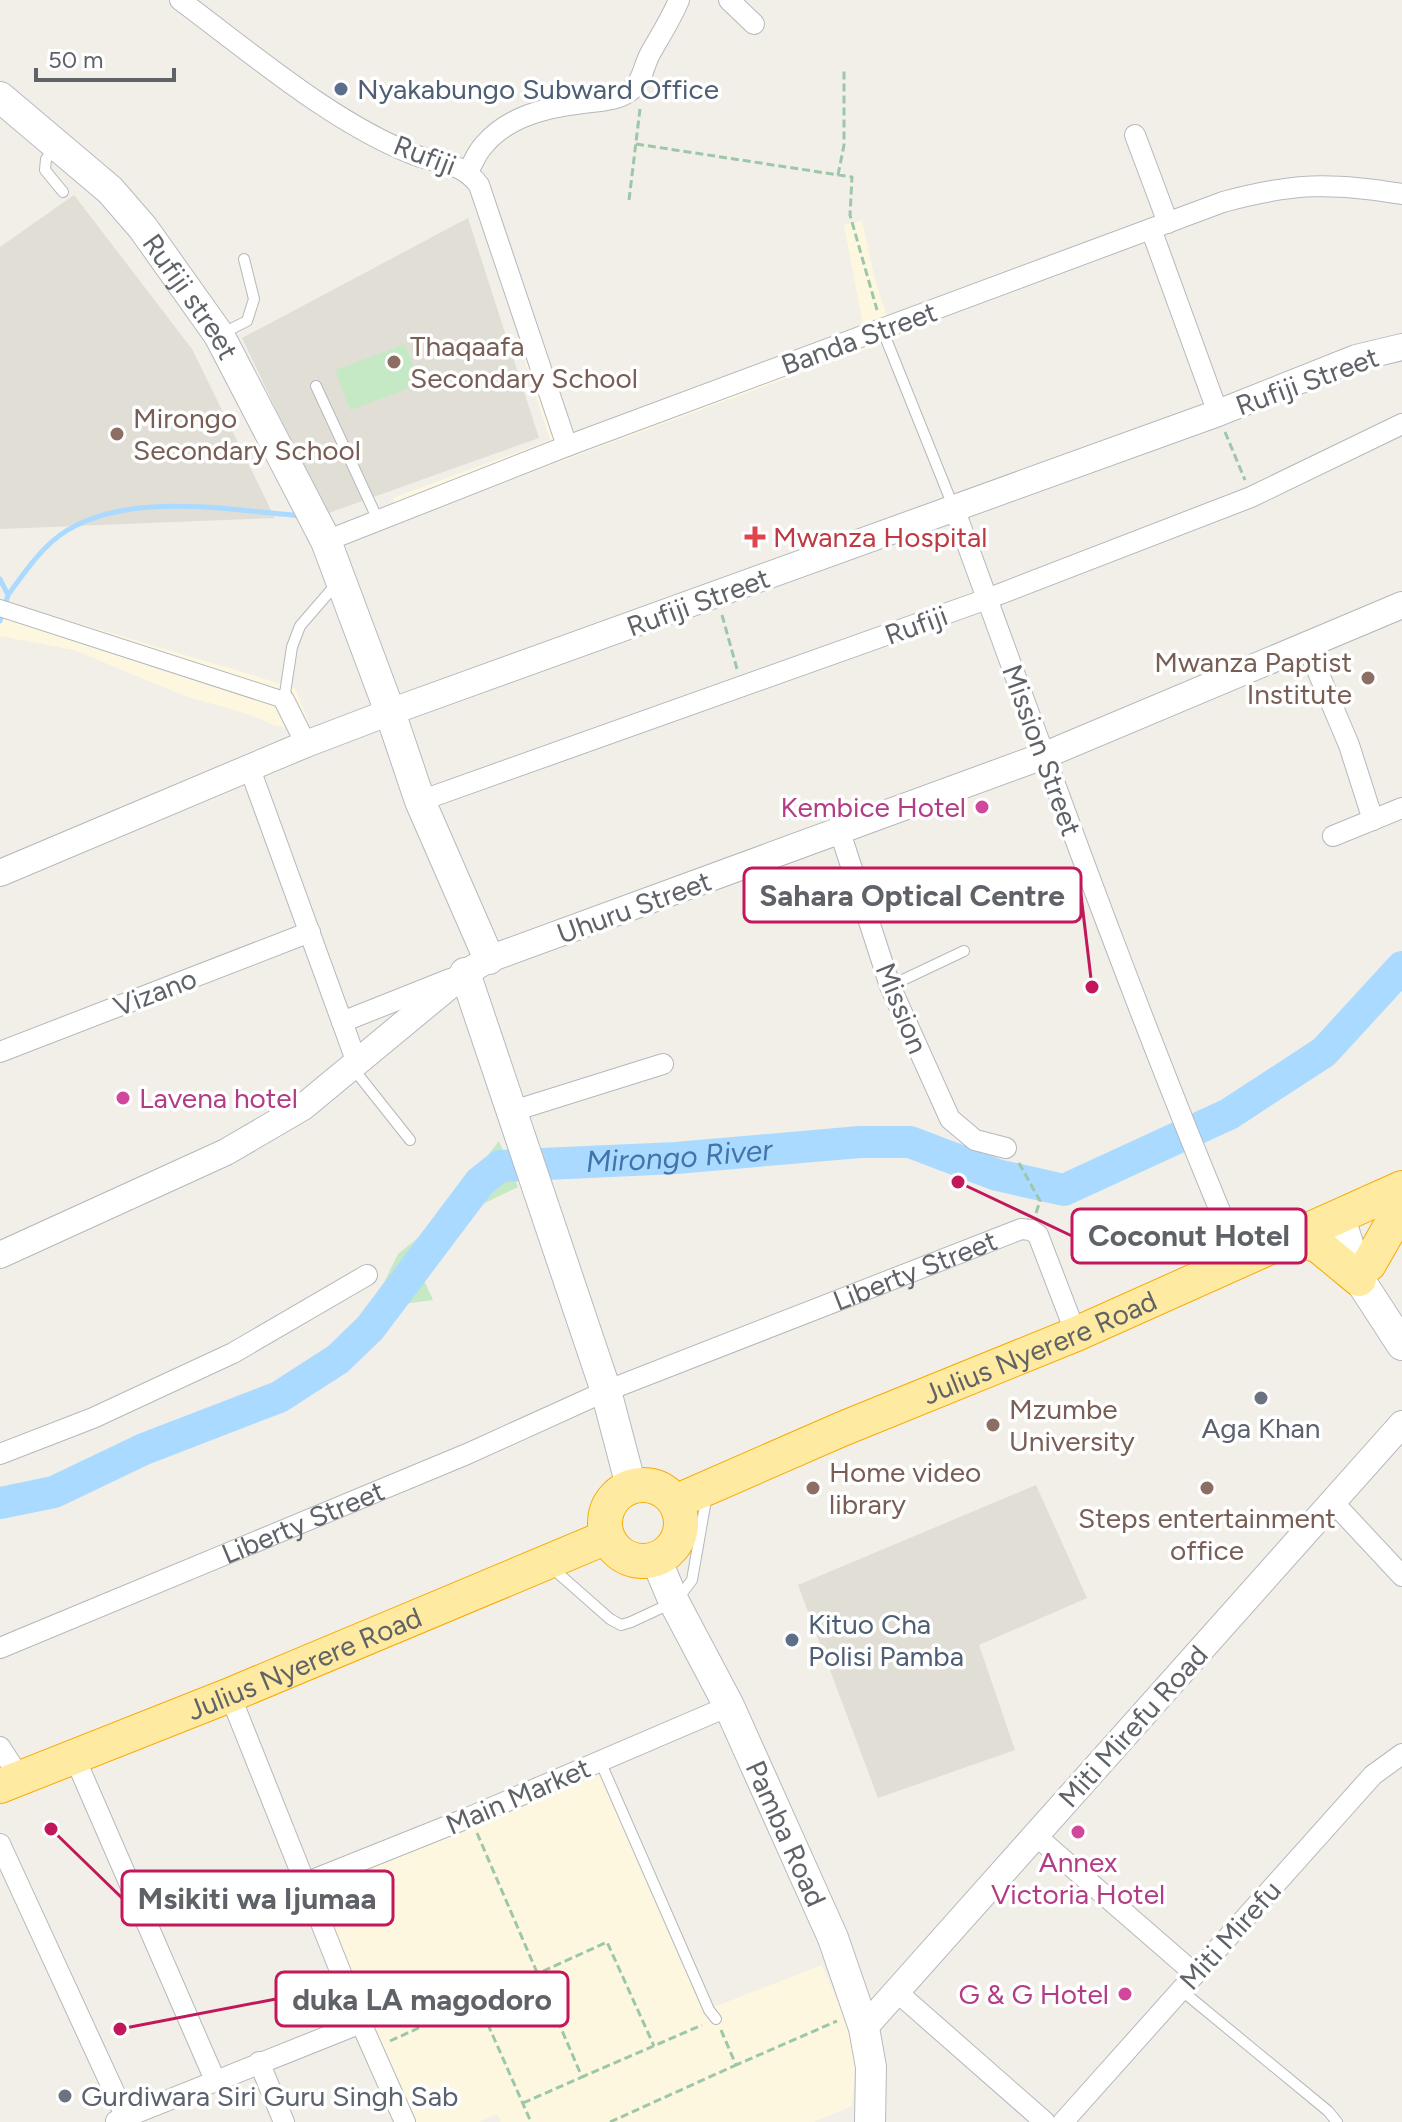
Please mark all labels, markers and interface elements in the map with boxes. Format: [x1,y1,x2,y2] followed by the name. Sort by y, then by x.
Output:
[36,32,174,82] scale bar
[48,45,104,74] text: 50 m
[357,72,719,106] place label: Nyakabungo Subward Office
[332,80,350,98] marker: Nyakabungo Subward Office
[389,128,461,182] street label: Rufiji
[136,227,246,365] street label: Rufiji street
[777,294,941,382] street label: Banda Street
[410,329,638,395] place label: Thaqaafa Secondary School
[1231,339,1383,423] street label: Rufiji Street
[385,353,403,371] marker: Thaqaafa Secondary School
[133,401,361,467] place label: Mirongo Secondary School
[108,425,126,443] marker: Mirongo Secondary School
[773,520,987,554] place label: Mwanza Hospital
[744,526,766,548] marker: Mwanza Hospital
[622,560,774,644] street label: Rufiji Street
[880,598,952,652] street label: Rufiji
[1154,645,1352,711] place label: Mwanza Paptist Institute
[995,660,1089,840] street label: Mission Street
[1359,669,1377,687] marker: Mwanza Paptist Institute
[781,790,966,824] place label: Kembice Hotel
[973,798,991,816] marker: Kembice Hotel
[552,863,716,951] street label: Uhuru Street
[744,868,1081,922] callout: Sahara Optical Centre
[759,877,1065,914] text: Sahara Optical Centre
[869,958,935,1058] street label: Mission
[109,961,201,1023] street label: Vizano
[139,1081,298,1115] place label: Lavena hotel
[114,1089,132,1107] marker: Lavena hotel
[585,1131,776,1180] water label: Mirongo River
[1072,1209,1306,1263] callout: Coconut Hotel
[1088,1217,1290,1254] text: Coconut Hotel
[828,1223,1002,1318] street label: Liberty Street
[918,1283,1162,1411] street label: Julius Nyerere Road
[1252,1389,1270,1407] marker: Aga Khan
[1009,1392,1135,1458] place label: Mzumbe University
[1201,1411,1321,1445] place label: Aga Khan
[984,1416,1002,1434] marker: Mzumbe University
[829,1455,981,1521] place label: Home video library
[217,1473,389,1571] street label: Liberty Street
[804,1479,822,1497] marker: Home video library
[1198,1479,1216,1497] marker: Steps entertainment office
[1078,1501,1336,1567] place label: Steps entertainment office
[182,1600,427,1727] street label: Julius Nyerere Road
[808,1607,964,1673] place label: Kituo Cha Polisi Pamba
[783,1631,801,1649] marker: Kituo Cha Polisi Pamba
[1051,1638,1215,1814] street label: Miti Mirefu Road
[441,1750,595,1842] street label: Main Market
[739,1755,834,1912] street label: Pamba Road
[1069,1823,1087,1841] marker: Annex Victoria Hotel
[991,1845,1165,1911] place label: Annex Victoria Hotel
[122,1871,393,1925] callout: Msikiti wa Ijumaa
[1172,1873,1288,1997] street label: Miti Mirefu
[138,1880,376,1917] text: Msikiti wa Ijumaa
[276,1972,568,2026] callout: duka LA magodoro
[958,1977,1109,2011] place label: G & G Hotel
[292,1981,552,2018] text: duka LA magodoro
[1116,1985,1134,2003] marker: G & G Hotel
[81,2079,458,2113] place label: Gurdiwara Siri Guru Singh Sab
[56,2087,74,2105] marker: Gurdiwara Siri Guru Singh Sab

